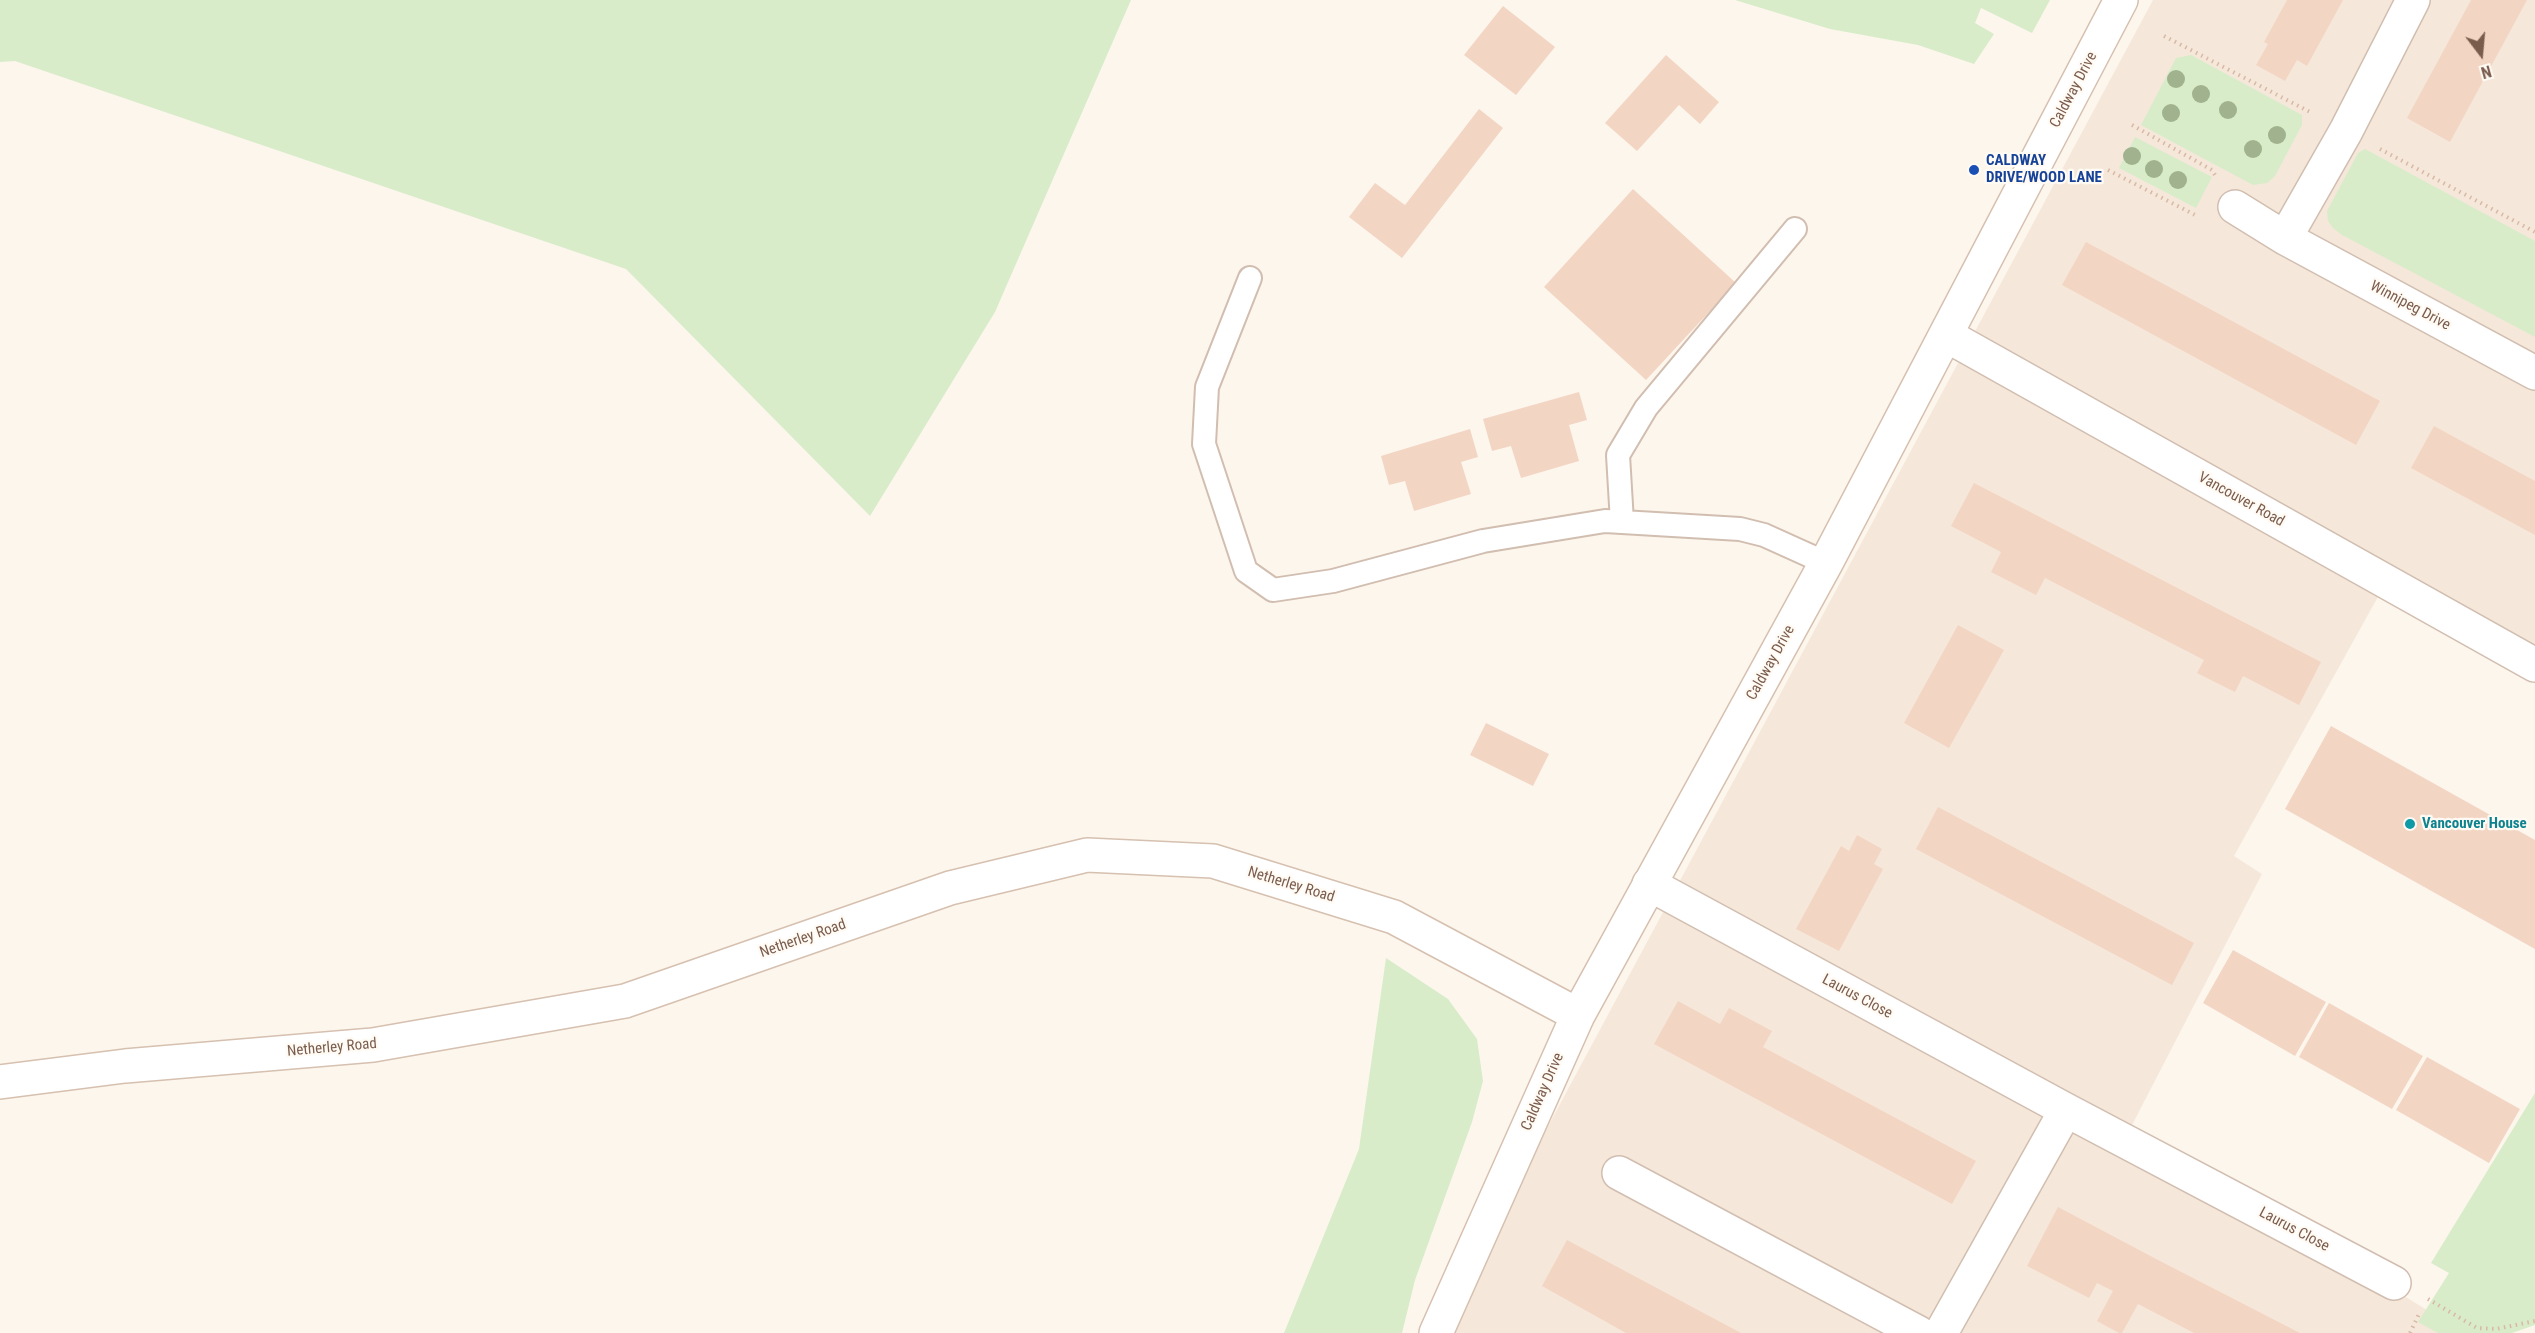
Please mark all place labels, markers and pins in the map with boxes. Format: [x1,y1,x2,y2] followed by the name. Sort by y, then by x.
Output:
[1986,152,2102,187] place label: CALDWAY DRIVE/WOOD LANE
[1967,163,1981,177] marker: CALDWAY DRIVE/WOOD LANE
[2422,815,2527,833] place label: Vancouver House
[2403,817,2417,831] marker: Vancouver House

